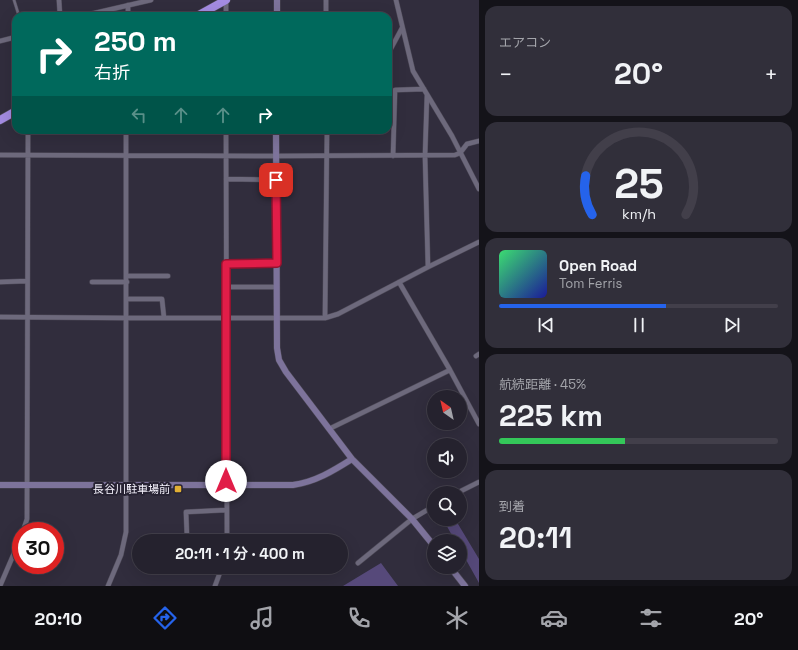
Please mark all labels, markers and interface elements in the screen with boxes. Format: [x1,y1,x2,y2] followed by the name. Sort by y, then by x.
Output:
[94,23,177,59] text: 250 m
[28,28,80,80] icon: right
[499,34,551,51] text: エアコン
[614,54,663,93] text: 20°
[499,60,513,88] text: −
[764,60,778,88] text: +
[94,61,130,84] text: 右折
[128,104,150,126] icon: left
[170,104,192,126] icon: ahead
[212,104,234,126] icon: ahead
[254,104,276,126] icon: right
[614,157,663,210] text: 25
[259,163,293,197] pin
[265,169,287,191] icon: arrive
[621,205,656,223] text: km/h
[559,256,637,275] text: Open Road
[559,275,622,292] text: Tom Ferris
[535,314,557,336] icon: previous
[628,314,650,336] icon: pause
[721,314,743,336] icon: next
[499,376,586,393] text: 航続距離 · 45%
[427,390,467,430] north arrow
[427,390,467,574] map controls
[499,396,603,435] text: 225 km
[427,438,467,478] button: sound
[205,460,247,502] position arrow
[93,482,170,496] place label: 長谷川駐車場前
[173,484,183,494] marker: 長谷川駐車場前
[427,486,467,526] button: search
[499,498,525,515] text: 到着
[499,518,572,557] text: 20:11
[12,522,64,574] speed limit sign: 30
[427,534,467,574] button: layers
[175,544,305,563] text: 20:11 · 1 分 · 400 m
[151,604,179,632] icon: directions
[248,604,276,632] icon: music
[345,604,373,632] icon: phone
[443,604,471,632] icon: climate
[540,604,568,632] icon: car
[637,604,665,632] icon: filters
[35,607,82,630] text: 20:10
[734,607,763,630] text: 20°

